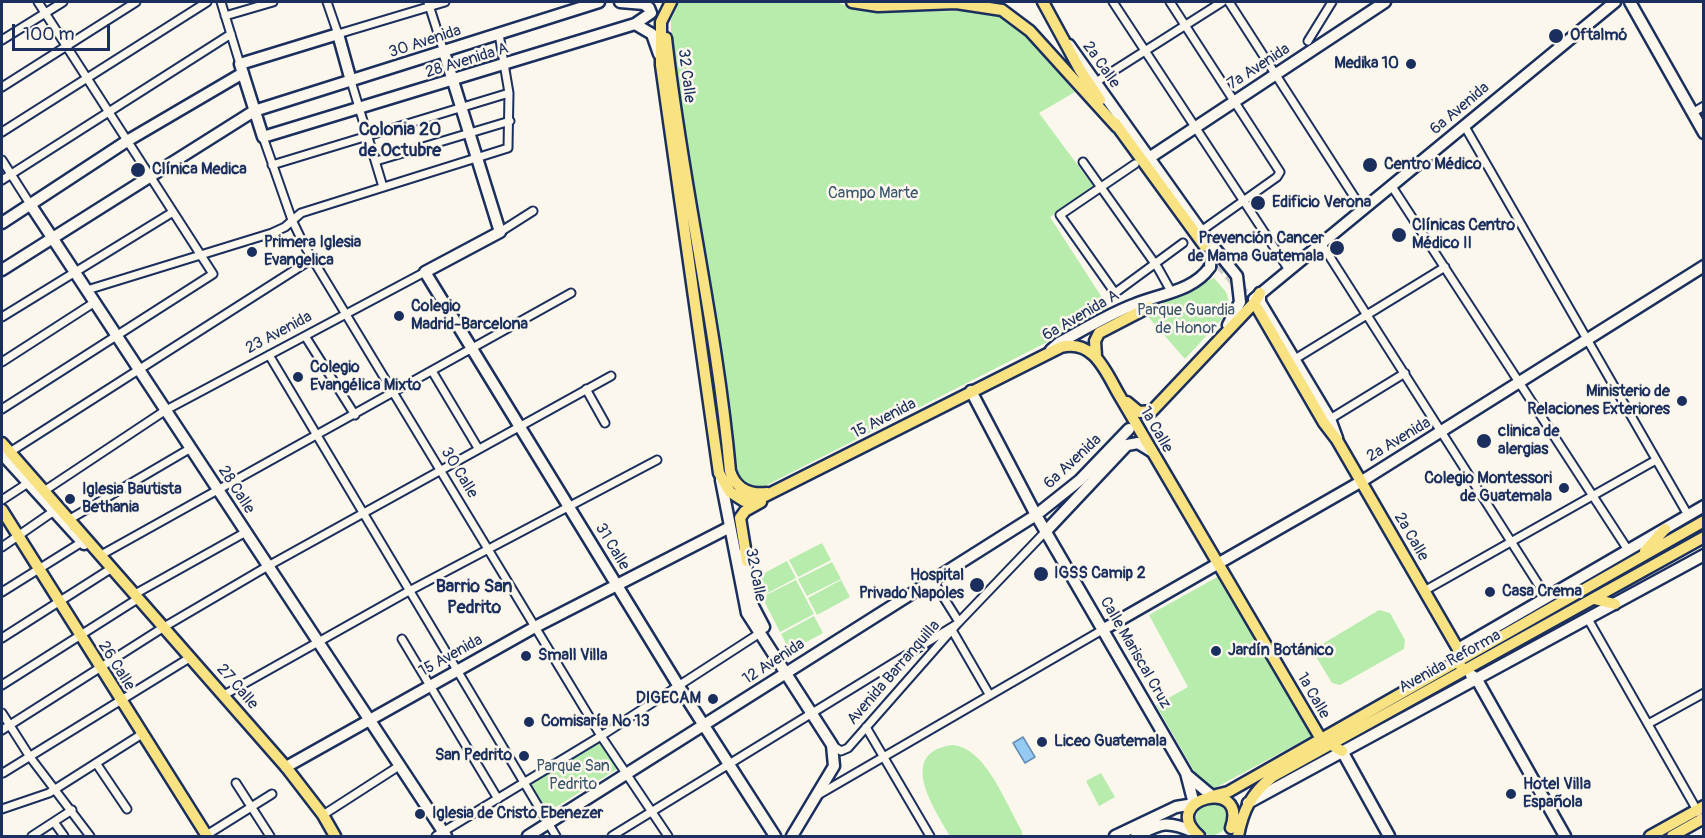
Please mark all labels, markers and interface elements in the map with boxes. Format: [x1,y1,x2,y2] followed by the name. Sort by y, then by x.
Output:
[15,12,112,50] scale bar
[387,21,463,63] street label: 30 Avenida
[23,23,75,46] text: 100 m
[1570,26,1627,46] place label: Oftalmó
[1547,27,1565,45] marker: Oftalmó
[1078,38,1124,92] street label: 2a Calle
[423,39,511,83] street label: 28 Avenida A
[1224,40,1294,94] street label: 7a Avenida
[673,48,699,104] street label: 32 Calle
[1334,54,1399,74] place label: Medika 10
[1404,57,1418,71] marker: Medika 10
[1426,79,1494,139] street label: 6a Avenida
[359,119,441,162] district label: Colonia 20 de Octubre
[1384,155,1482,175] place label: Centro Médico
[1361,156,1379,174] marker: Centro Médico
[152,160,247,180] place label: Clínica Medica
[129,161,147,179] marker: Clínica Medica
[828,184,918,204] park label: Campo Marte
[1272,193,1371,213] place label: Edificio Verona
[1249,194,1267,212] marker: Edificio Verona
[1412,216,1515,254] place label: Clínicas Centro Médico II
[1390,226,1408,244] marker: Clínicas Centro Médico II
[1188,229,1324,267] place label: Prevención Cancer de Mama Guatemala
[264,233,361,271] place label: Primera Iglesia Evangelica
[1328,239,1346,257] marker: Prevención Cancer de Mama Guatemala
[245,245,259,259] marker: Primera Iglesia Evangelica
[1039,286,1123,346] street label: 6a Avenida A
[411,297,528,335] place label: Colegio Madrid-Barcelona
[1137,301,1235,339] park label: Parque Guardia de Honor
[243,308,315,358] street label: 23 Avenida
[392,309,406,323] marker: Colegio Madrid-Barcelona
[310,358,421,396] place label: Colegio Evangélica Mixto
[291,370,305,384] marker: Colegio Evangélica Mixto
[1527,382,1670,420] place label: Ministerio de Relaciones Exteriores
[1675,394,1689,408] marker: Ministerio de Relaciones Exteriores
[849,395,919,443] street label: 15 Avenida
[1135,404,1177,456] street label: 1a Calle
[1364,413,1434,467] street label: 2a Avenida
[1498,422,1559,460] place label: clinica de alergias
[1040,431,1106,493] street label: 6a Avenida
[1475,432,1493,450] marker: clinica de alergias
[436,444,482,502] street label: 30 Calle
[213,462,259,518] street label: 28 Calle
[1424,469,1552,507] place label: Colegio Montessori de Guatemala
[82,480,182,518] place label: Iglesia Bautista Bethania
[1557,481,1571,495] marker: Colegio Montessori de Guatemala
[63,492,77,506] marker: Iglesia Bautista Bethania
[1390,509,1432,565] street label: 2a Calle
[591,520,633,574] street label: 31 Calle
[740,547,770,603] street label: 32 Calle
[1054,564,1146,584] place label: IGSS Camip 2
[1032,565,1050,583] marker: IGSS Camip 2
[859,566,964,604] place label: Hospital Privado Napoles
[436,576,512,618] district label: Barrio San Pedrito
[968,576,986,594] marker: Hospital Privado Napoles
[1502,582,1582,602] place label: Casa Crema
[1483,585,1497,599] marker: Casa Crema
[1095,594,1175,712] street label: Calle Mariscal Cruz
[843,617,945,729] street label: Avenida Barranquilla
[1396,626,1504,698] street label: Avenida Reforma
[416,631,486,681] street label: 15 Avenida
[739,635,809,689] street label: 12 Avenida
[93,638,139,694] street label: 26 Calle
[1228,641,1334,661] place label: Jardín Botánico
[1209,644,1223,658] marker: Jardín Botánico
[538,646,608,666] place label: Small Villa
[519,649,533,663] marker: Small Villa
[212,660,262,714] street label: 27 Calle
[1292,670,1334,722] street label: 1ª Calle
[636,689,701,709] place label: DIGECAM
[706,692,720,706] marker: DIGECAM
[541,712,650,732] place label: Comisaría Nº 13
[522,715,536,729] marker: Comisaría Nº 13
[1054,732,1167,752] place label: Liceo Guatemala
[1035,735,1049,749] marker: Liceo Guatemala
[435,746,512,766] place label: San Pedrito
[517,749,531,763] marker: San Pedrito
[536,757,610,795] park label: Parque San Pedrito
[1523,775,1591,813] place label: Hotel Villa Española
[1504,787,1518,801] marker: Hotel Villa Española
[432,804,603,824] place label: Iglesia de Cristo Ebenezer
[413,807,427,821] marker: Iglesia de Cristo Ebenezer

